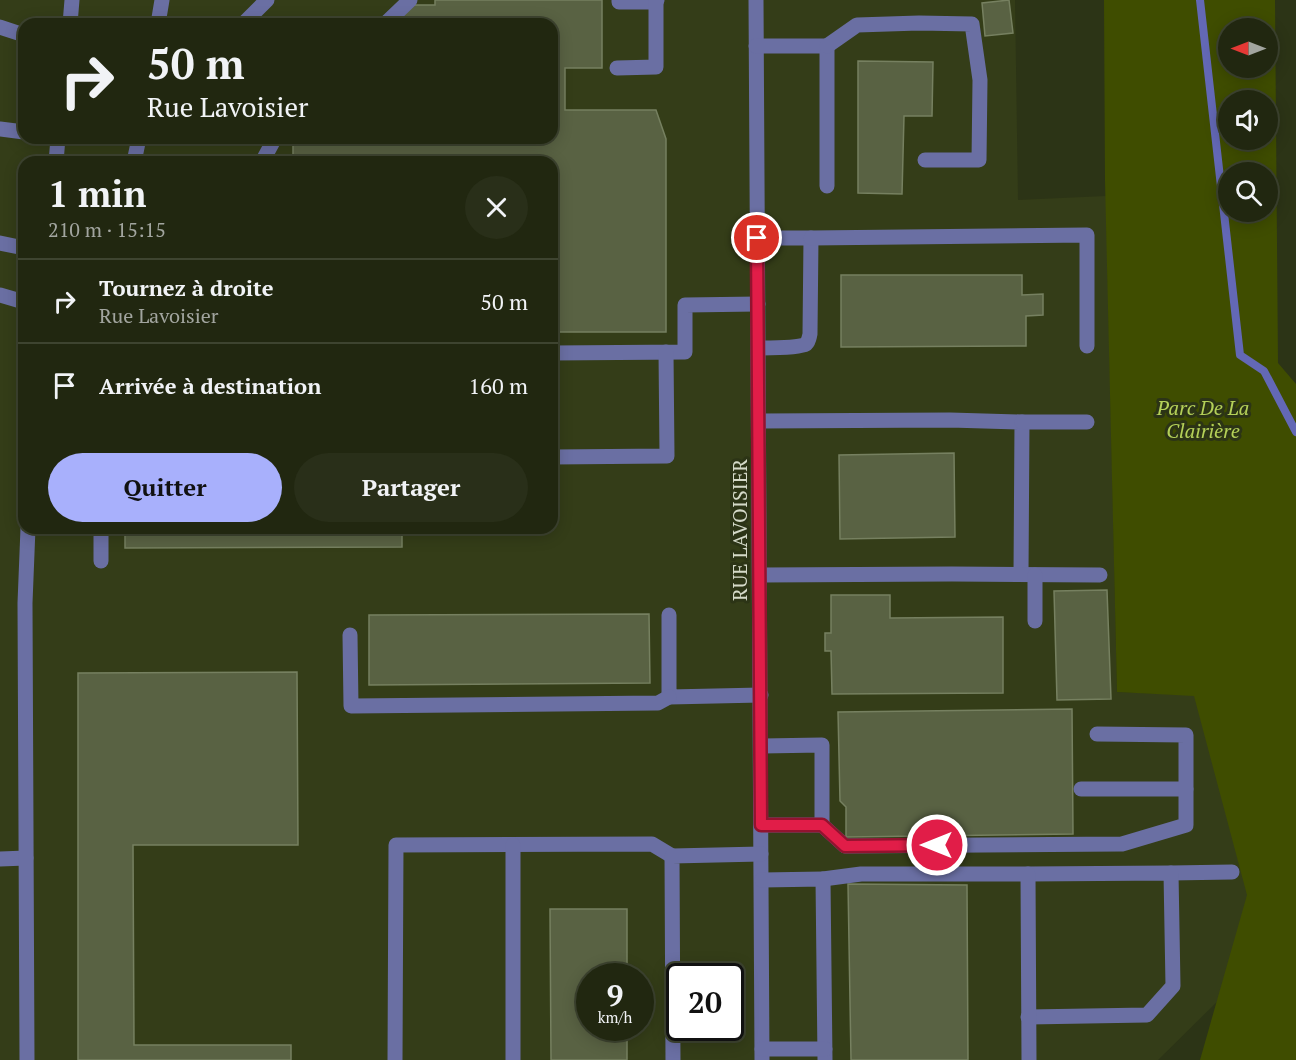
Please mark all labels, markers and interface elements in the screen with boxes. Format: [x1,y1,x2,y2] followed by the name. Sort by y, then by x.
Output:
[1218,18,1278,78] north arrow
[1218,18,1278,222] map controls
[147,35,245,91] text: 50 m
[48,42,126,120] icon: right
[147,89,308,125] text: Rue Lavoisier
[1218,90,1278,150] button: sound
[1218,162,1278,222] button: search
[48,170,146,217] text: 1 min
[465,176,528,239] button: close
[731,212,782,263] pin
[48,216,166,243] text: 210 m · 15:15
[740,221,773,254] icon: arrive
[99,273,274,302] text: Tournez à droite
[48,285,81,318] icon: right
[480,287,528,316] text: 50 m
[99,302,219,329] text: Rue Lavoisier
[48,369,81,402] icon: arrive
[99,371,321,400] text: Arrivée à destination
[468,371,528,400] text: 160 m
[1156,394,1249,444] park label: Parc De La Clairière
[48,453,282,522] button: Quitter
[294,453,528,522] button: Partager
[726,459,753,601] street label: RUE LAVOISIER
[905,813,969,877] position arrow
[666,963,744,1041] speed limit sign: 20
[607,975,623,1015] text: 9
[598,1007,632,1027] text: km/h

